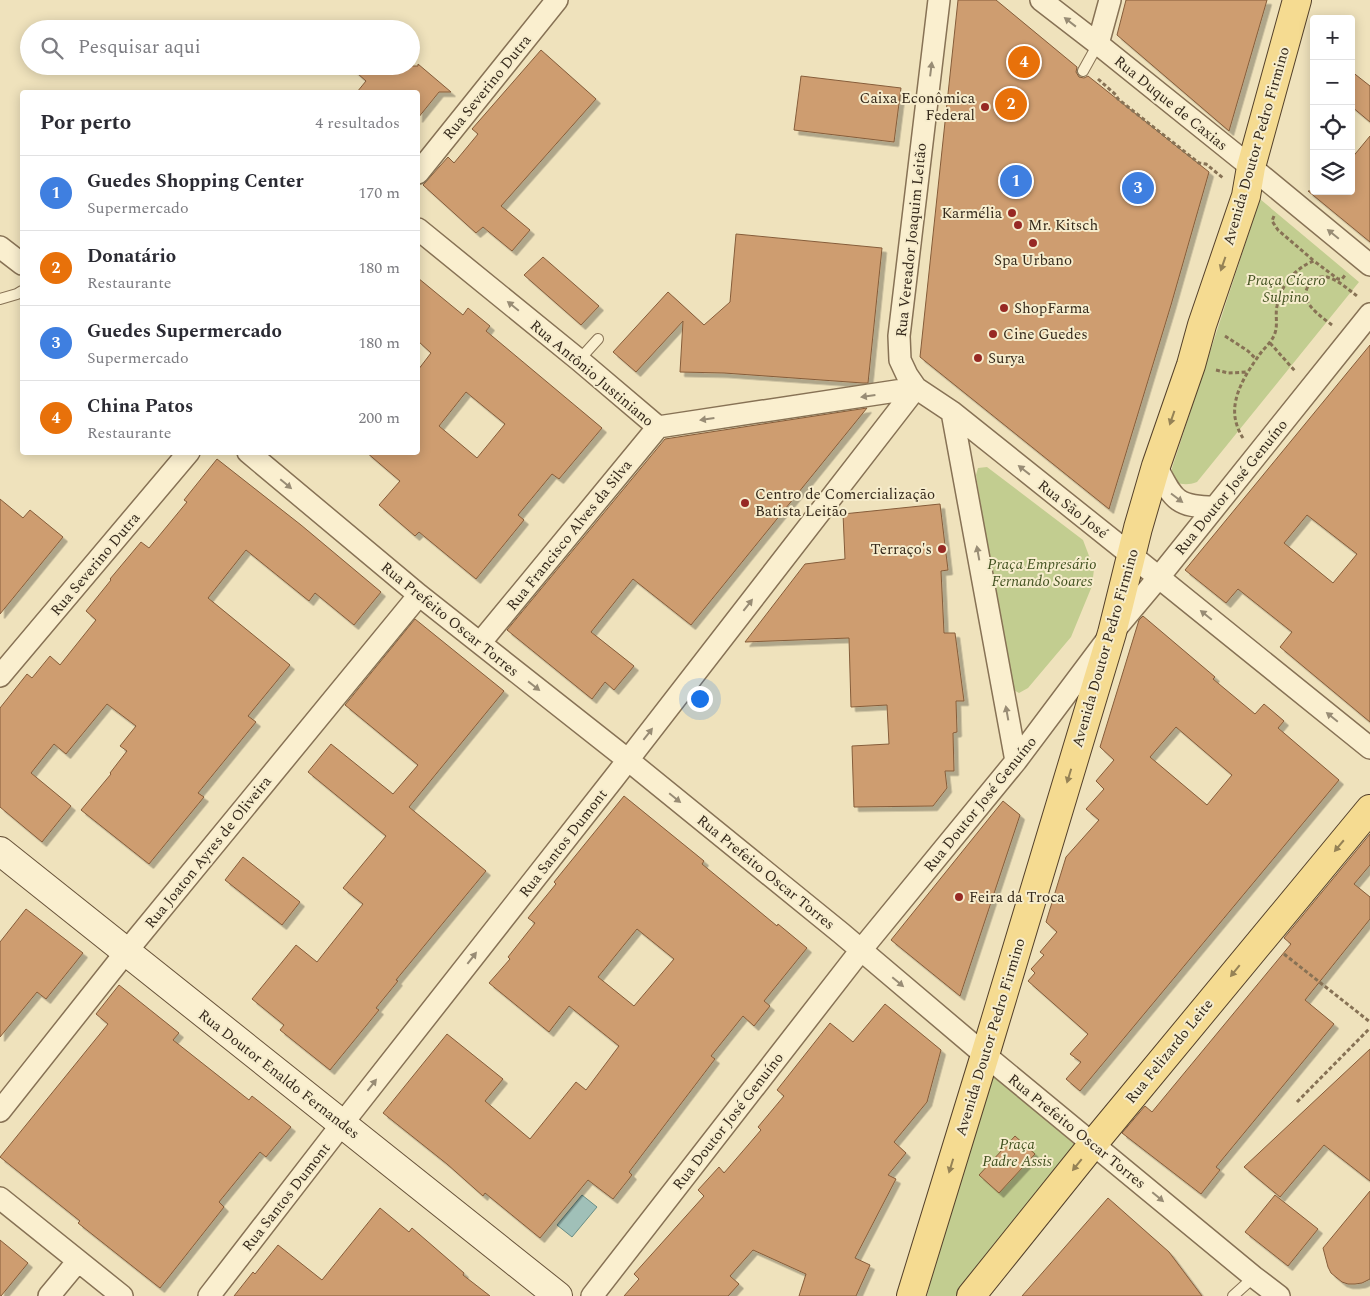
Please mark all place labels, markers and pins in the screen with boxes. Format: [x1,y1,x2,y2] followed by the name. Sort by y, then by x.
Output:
[1008,43,1040,81] pin: 4
[995,85,1027,123] pin: 2
[860,87,976,127] place label: Caixa Econômica Federal
[979,101,991,113] marker: Caixa Econômica Federal
[1000,162,1032,200] pin: 1
[1122,169,1154,207] pin: 3
[942,202,1003,225] place label: Karmélia
[1006,207,1018,219] marker: Karmélia
[1028,214,1098,237] place label: Mr. Kitsch
[1012,219,1024,231] marker: Mr. Kitsch
[1027,237,1039,249] marker: Spa Urbano
[994,249,1072,272] place label: Spa Urbano
[1014,297,1090,320] place label: ShopFarma
[998,302,1010,314] marker: ShopFarma
[1003,323,1088,346] place label: Cine Guedes
[987,328,999,340] marker: Cine Guedes
[988,347,1026,370] place label: Surya
[972,352,984,364] marker: Surya
[755,483,935,523] place label: Centro de Comercialização Batista Leitão
[739,497,751,509] marker: Centro de Comercialização Batista Leitão
[870,538,932,561] place label: Terraço's
[936,543,948,555] marker: Terraço's
[969,886,1065,909] place label: Feira da Troca
[953,891,965,903] marker: Feira da Troca

